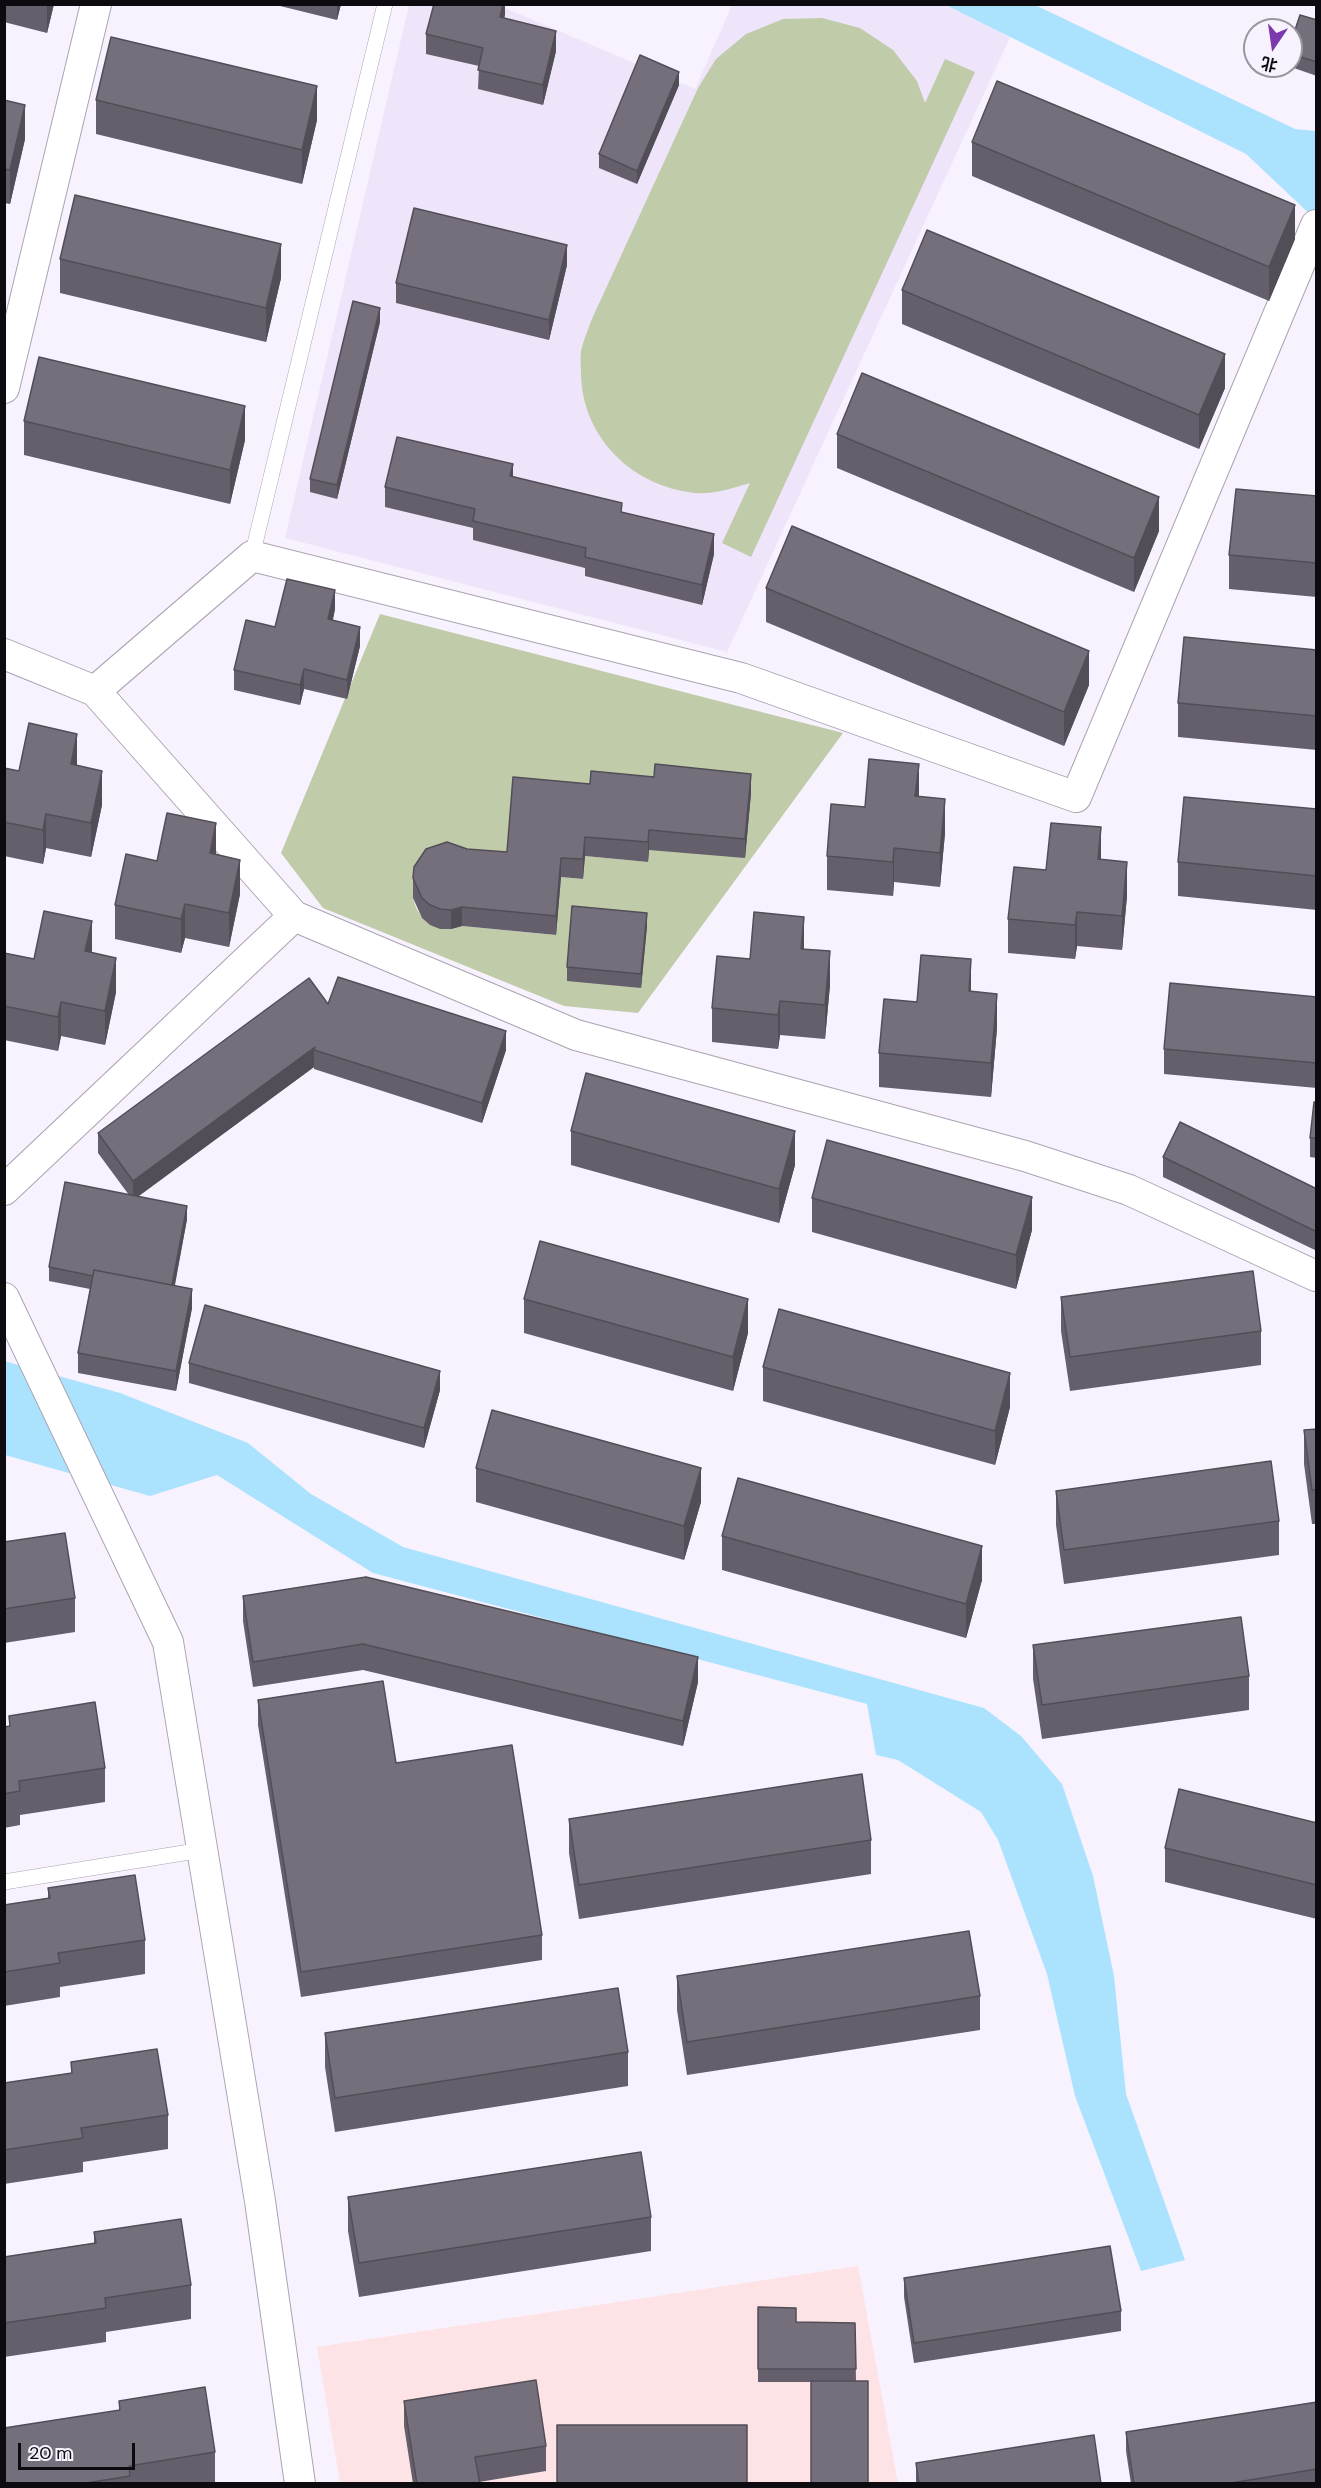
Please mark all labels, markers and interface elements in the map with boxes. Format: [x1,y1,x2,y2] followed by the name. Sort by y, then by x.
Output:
[1243,18,1303,78] north arrow
[1259,52,1279,76] text: 北
[21,2431,138,2469] scale bar
[29,2441,72,2465] text: 20 m

